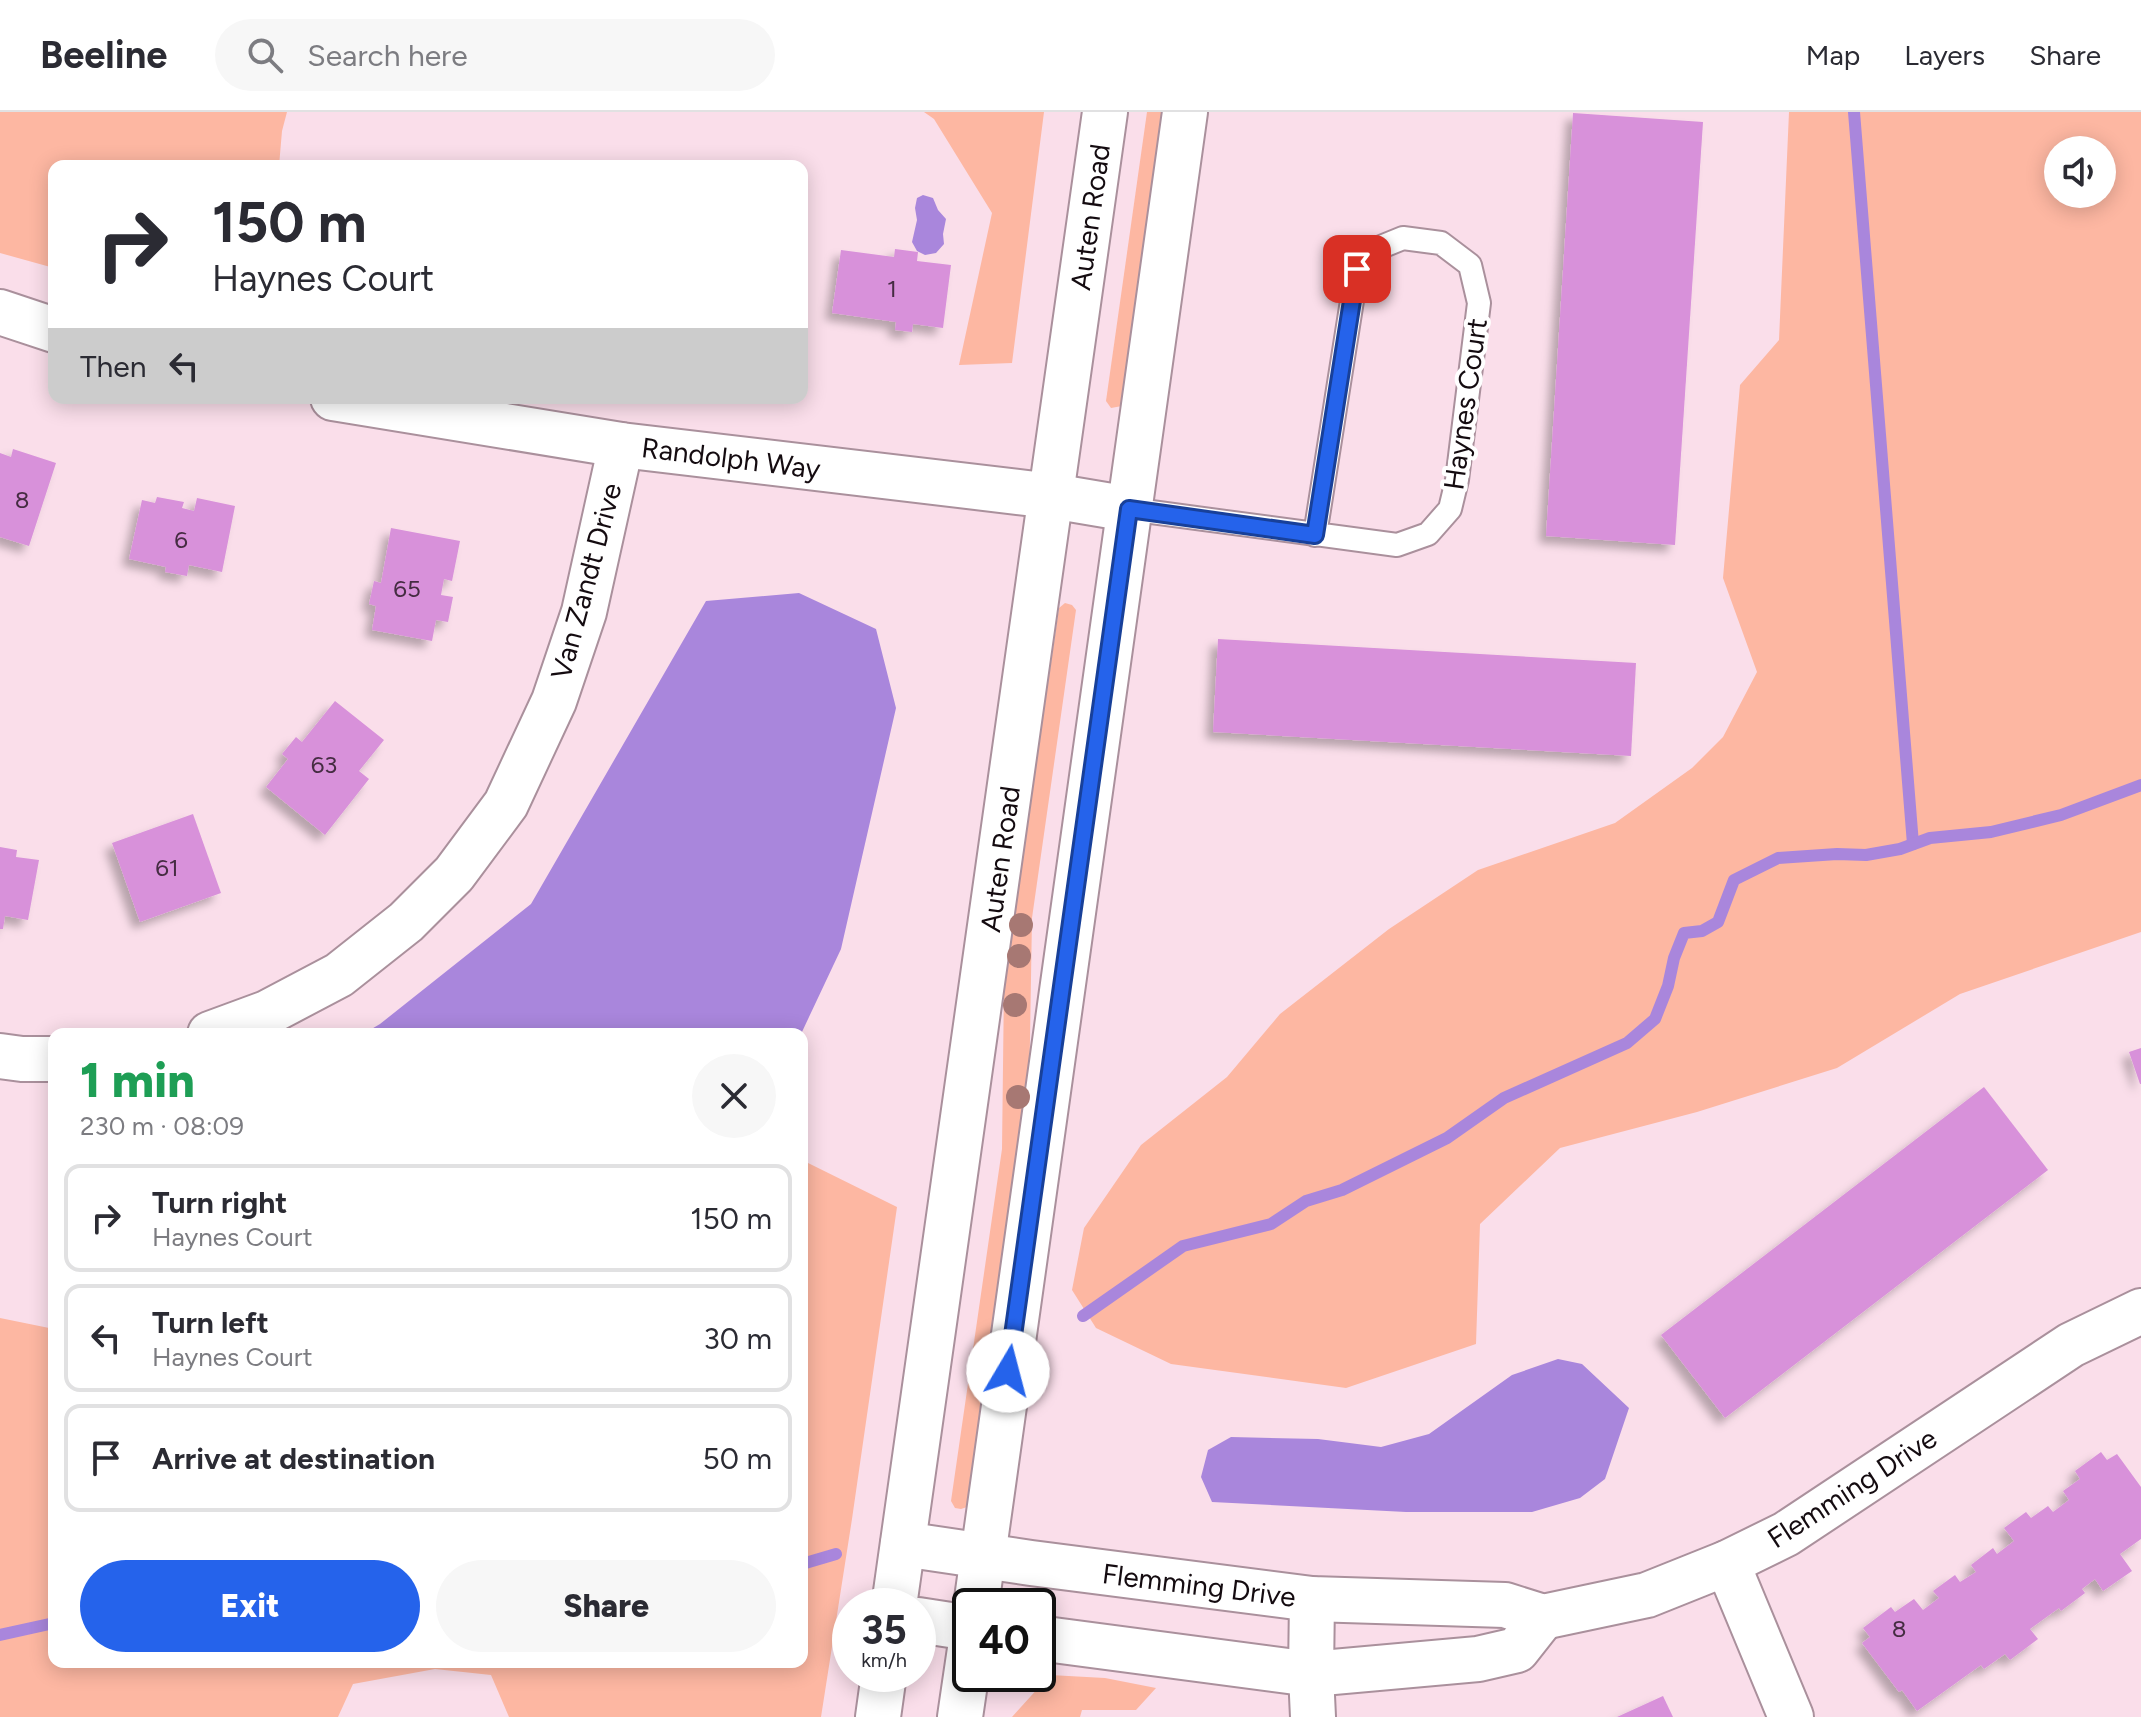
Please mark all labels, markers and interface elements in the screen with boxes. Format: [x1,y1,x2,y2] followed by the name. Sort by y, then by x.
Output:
[215,19,775,91] search box
[40,32,167,78] text: Beeline
[243,33,287,77] icon: search
[307,37,468,74] text: Search here
[1806,38,1860,72] text: Map
[1904,38,1985,72] text: Layers
[2029,38,2101,72] text: Share
[2044,136,2116,208] map controls
[2044,136,2116,208] button: sound
[1063,142,1117,292] street label: Auten Road
[212,189,367,256] text: 150 m
[80,192,184,296] icon: right
[1323,235,1391,303] pin
[1335,247,1379,291] icon: arrive
[212,257,434,300] text: Haynes Court
[887,274,897,303] house number: 1
[1436,316,1494,492] street label: Haynes Court
[162,344,206,388] icon: left
[80,348,146,385] text: Then
[640,430,823,486] street label: Randolph Way
[543,479,629,683] street label: Van Zandt Drive
[15,485,29,514] house number: 8
[174,525,188,554] house number: 6
[393,574,421,603] house number: 65
[311,750,337,779] house number: 63
[973,784,1027,934] street label: Auten Road
[155,853,179,882] house number: 61
[80,1051,195,1109] text: 1 min
[692,1054,776,1138] button: close
[80,1110,244,1142] text: 230 m · 08:09
[152,1184,287,1221] text: Turn right
[84,1196,128,1240] icon: right
[690,1200,772,1237] text: 150 m
[152,1221,312,1253] text: Haynes Court
[152,1304,269,1341] text: Turn left
[84,1316,128,1360] icon: left
[704,1320,772,1357] text: 30 m
[966,1329,1050,1413] position arrow
[152,1341,312,1373] text: Haynes Court
[1761,1421,1943,1555] street label: Flemming Drive
[84,1436,128,1480] icon: arrive
[152,1440,435,1477] text: Arrive at destination
[703,1440,772,1477] text: 50 m
[1100,1556,1298,1614] street label: Flemming Drive
[80,1560,420,1652] button: Exit
[436,1560,776,1652] button: Share
[952,1588,1056,1692] speed limit sign: 40
[861,1606,907,1654] text: 35
[1892,1614,1906,1643] house number: 8
[861,1648,907,1672] text: km/h

